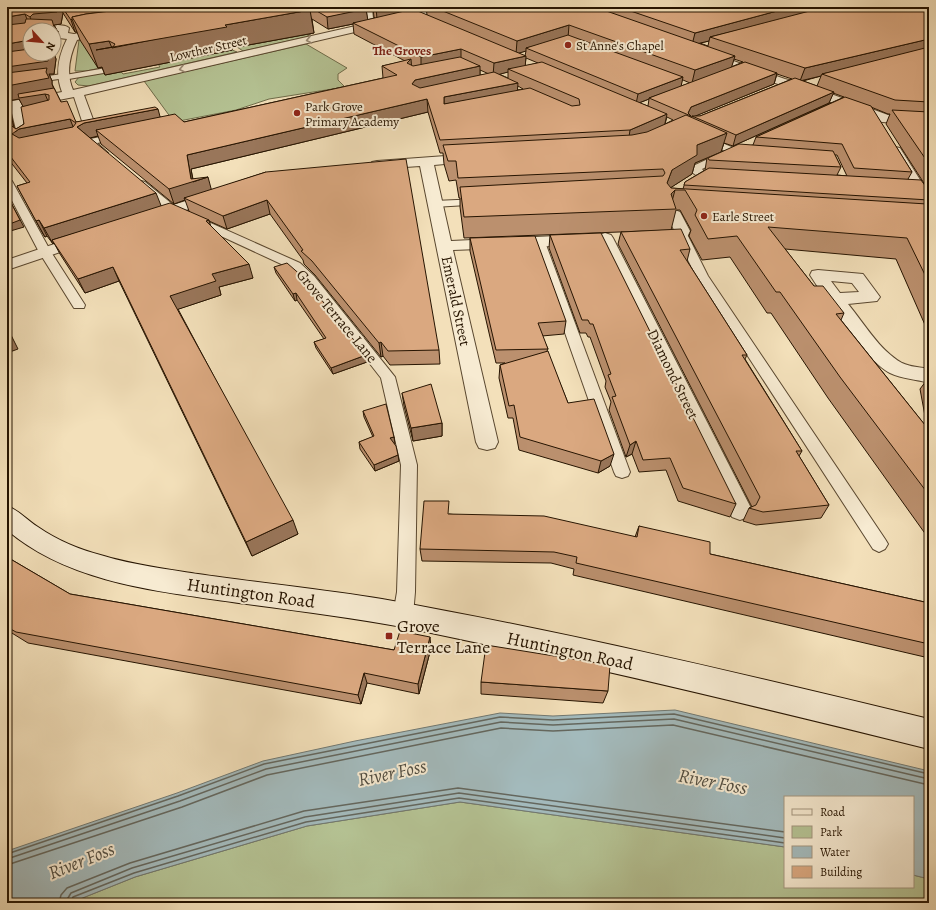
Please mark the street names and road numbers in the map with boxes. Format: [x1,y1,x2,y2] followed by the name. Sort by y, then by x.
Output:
[168,31,249,66] street label: Lowther Street
[437,254,475,348] street label: Emerald Street
[292,265,382,367] street label: Grove Terrace Lane
[643,326,703,422] street label: Diamond Street
[186,572,317,614] street label: Huntington Road
[504,626,636,676] street label: Huntington Road

